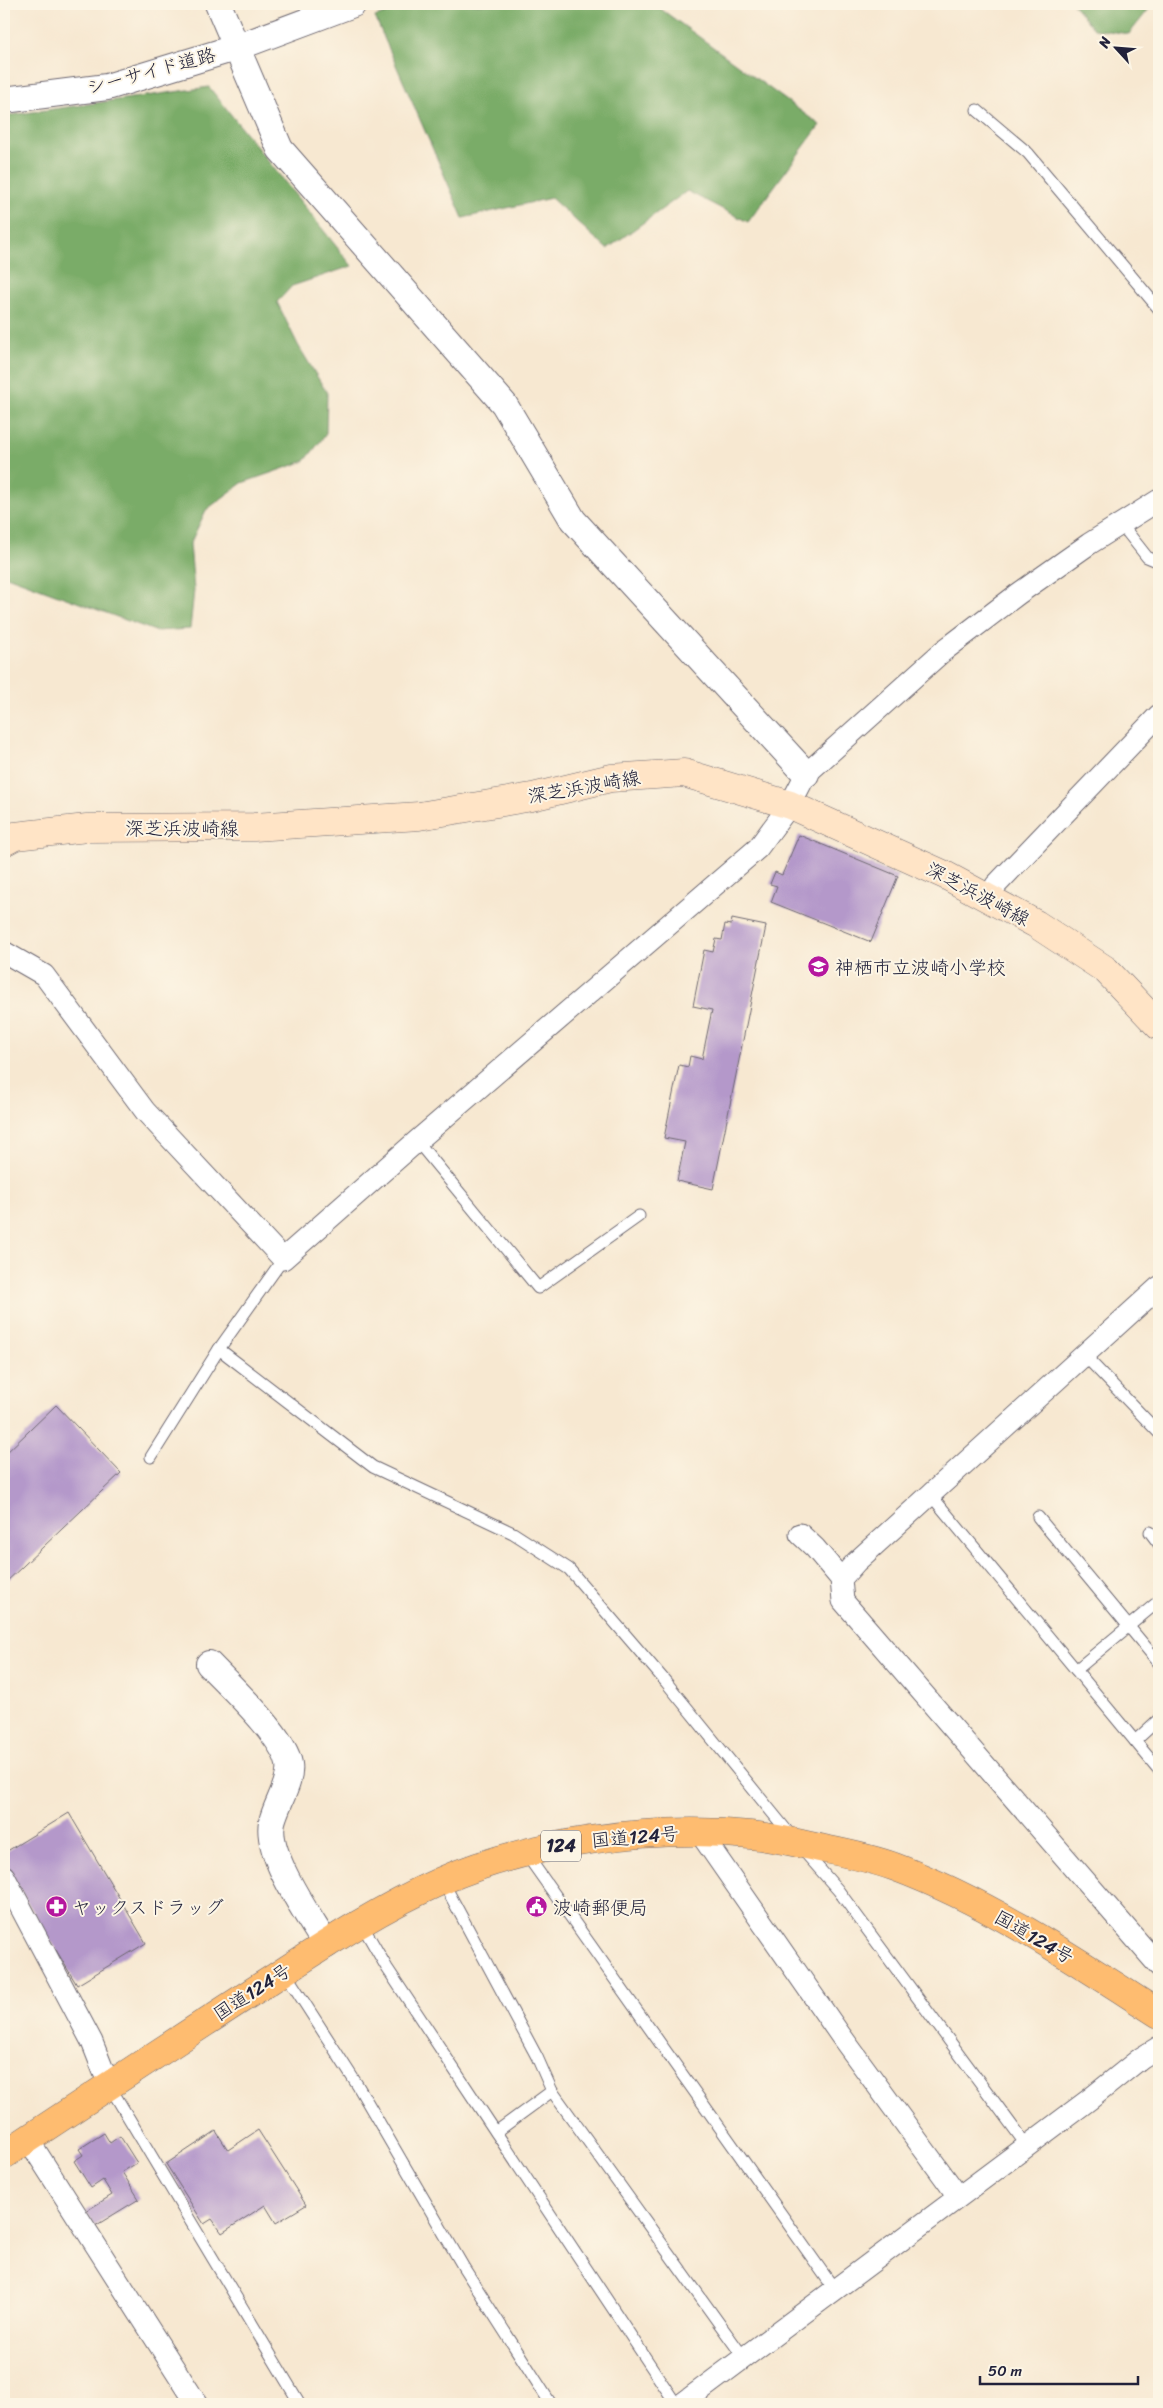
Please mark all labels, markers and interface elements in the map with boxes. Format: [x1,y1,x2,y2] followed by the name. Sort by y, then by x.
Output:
[1090,22,1140,72] north arrow
[1091,32,1118,53] text: N
[83,38,219,104] street label: シーサイド道路
[525,761,643,813] street label: 深芝浜波崎線
[125,812,239,845] street label: 深芝浜波崎線
[920,853,1036,935] street label: 深芝浜波崎線
[835,951,1006,984] place label: 神栖市立波崎小学校
[807,955,831,979] school or university icon: 神栖市立波崎小学校
[590,1817,680,1857] street label: 国道124号
[541,1830,581,1862] road number: 124
[72,1891,224,1924] place label: ヤックスドラッグ
[553,1891,648,1924] place label: 波崎郵便局
[44,1895,68,1919] pharmacy icon: ヤックスドラッグ
[525,1895,549,1919] public building icon: 波崎郵便局
[988,1901,1080,1973] street label: 国道124号
[206,1954,298,2030] street label: 国道124号
[980,2353,1138,2385] scale bar
[988,2358,1023,2384] text: 50 m

